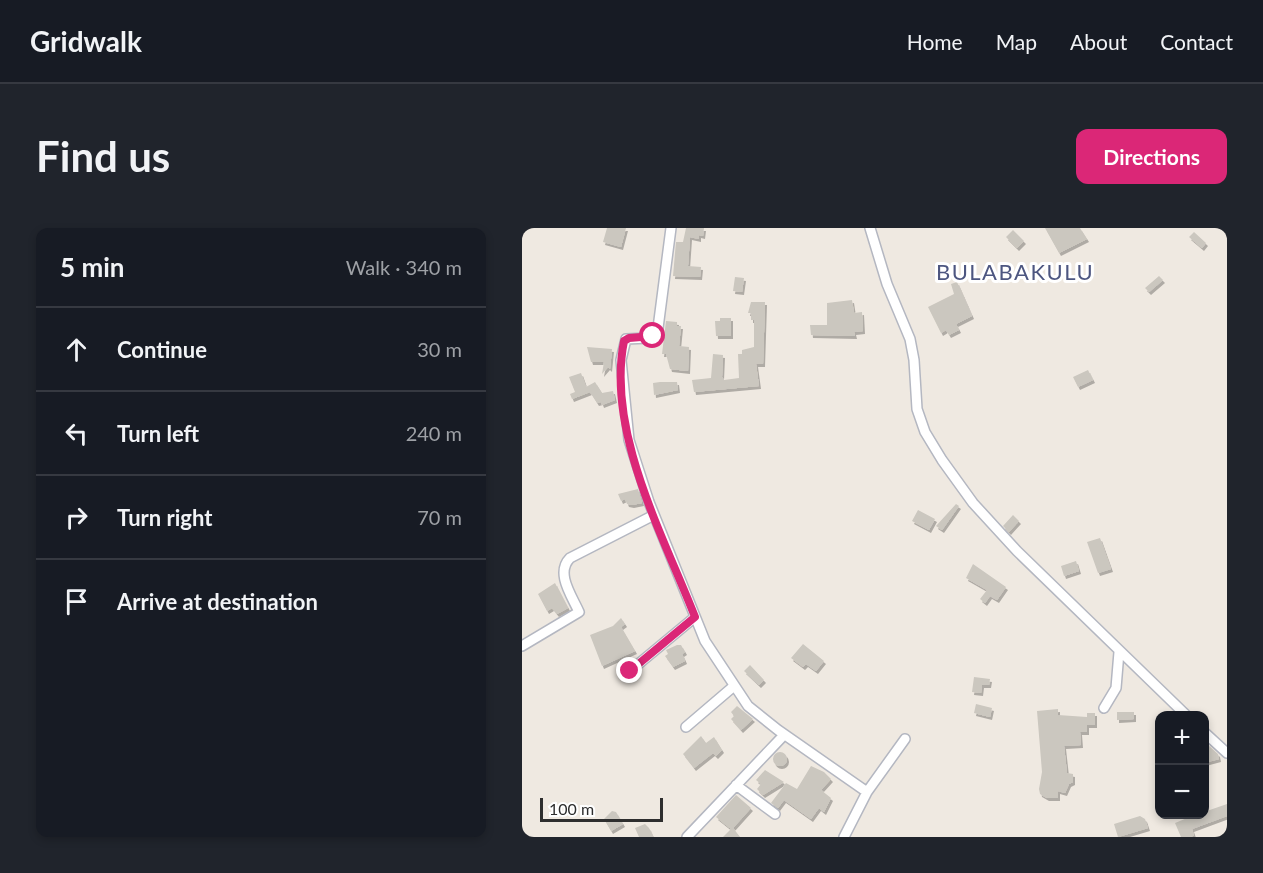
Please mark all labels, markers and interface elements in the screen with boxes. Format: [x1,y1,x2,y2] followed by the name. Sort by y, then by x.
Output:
[30,24,142,58] text: Gridwalk
[907,29,963,54] text: Home
[996,29,1037,54] text: Map
[1070,29,1127,54] text: About
[1160,29,1233,54] text: Contact
[1076,129,1227,184] button: Directions
[36,131,170,181] text: Find us
[60,251,124,283] text: 5 min
[346,255,462,279] text: Walk · 340 m
[936,258,1094,285] district label: BULABAKULU
[639,322,665,348] route start
[60,333,93,366] icon: ahead
[117,336,207,363] text: Continue
[417,337,462,361] text: 30 m
[60,417,93,450] icon: left
[117,420,199,447] text: Turn left
[406,421,462,445] text: 240 m
[60,501,93,534] icon: right
[117,504,212,531] text: Turn right
[417,505,462,529] text: 70 m
[60,585,93,618] icon: arrive
[117,588,318,615] text: Arrive at destination
[616,657,642,683] route end
[1155,711,1209,819] map controls
[1155,711,1209,765] button: +
[1155,765,1209,819] button: −
[540,795,663,822] scale bar
[549,799,594,818] text: 100 m

